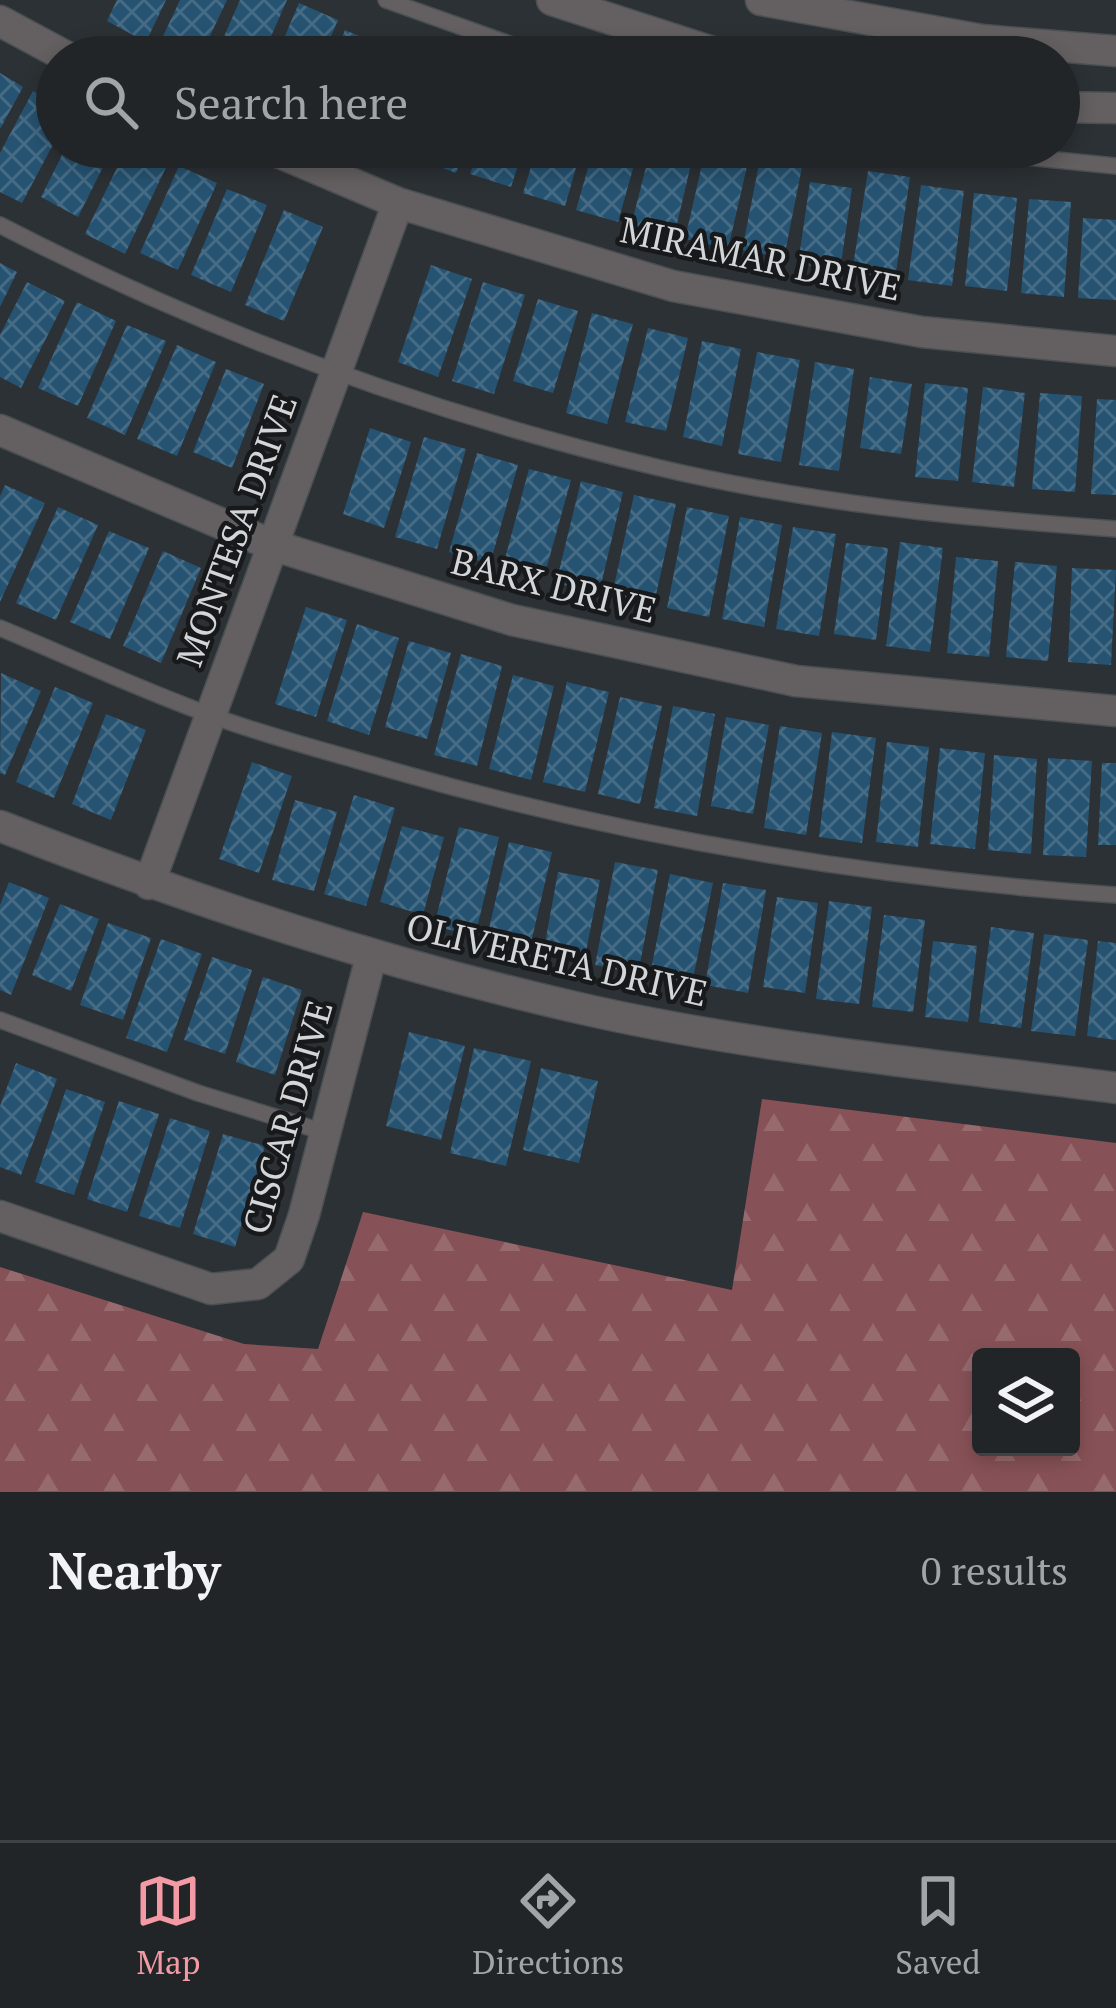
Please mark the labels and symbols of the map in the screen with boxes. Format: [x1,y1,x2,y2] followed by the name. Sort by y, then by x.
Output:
[616,205,906,311] street label: MIRAMAR DRIVE
[165,388,307,672] street label: MONTESA DRIVE
[447,537,661,633] street label: BARX DRIVE
[402,902,712,1016] street label: OLIVERETA DRIVE
[231,995,343,1239] street label: CISCAR DRIVE

